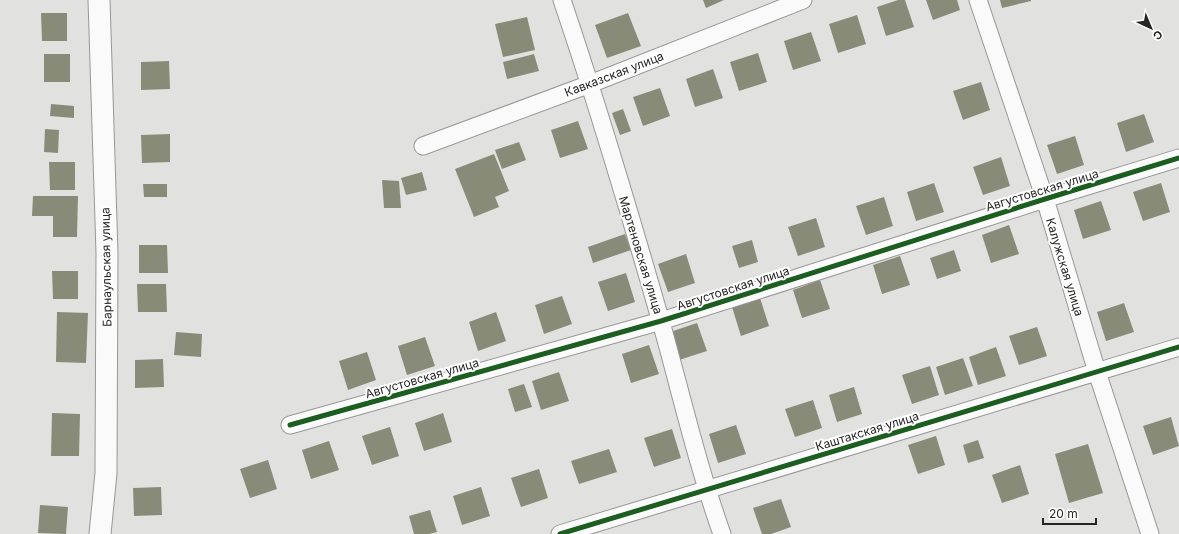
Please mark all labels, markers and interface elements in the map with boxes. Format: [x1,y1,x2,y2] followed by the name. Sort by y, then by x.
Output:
[1131,8,1171,48] north arrow
[1150,27,1166,43] text: С
[562,48,666,100] street label: Кавказская улица
[984,166,1100,214] street label: Августовская улица
[616,194,666,316] street label: Мартеновская улица
[97,207,115,327] street label: Барнаульская улица
[1043,216,1087,318] street label: Калужская улица
[675,263,791,313] street label: Августовская улица
[363,355,481,401] street label: Августовская улица
[813,408,921,454] street label: Каштакская улица
[1043,500,1096,526] scale bar
[1049,506,1078,521] text: 20 m

